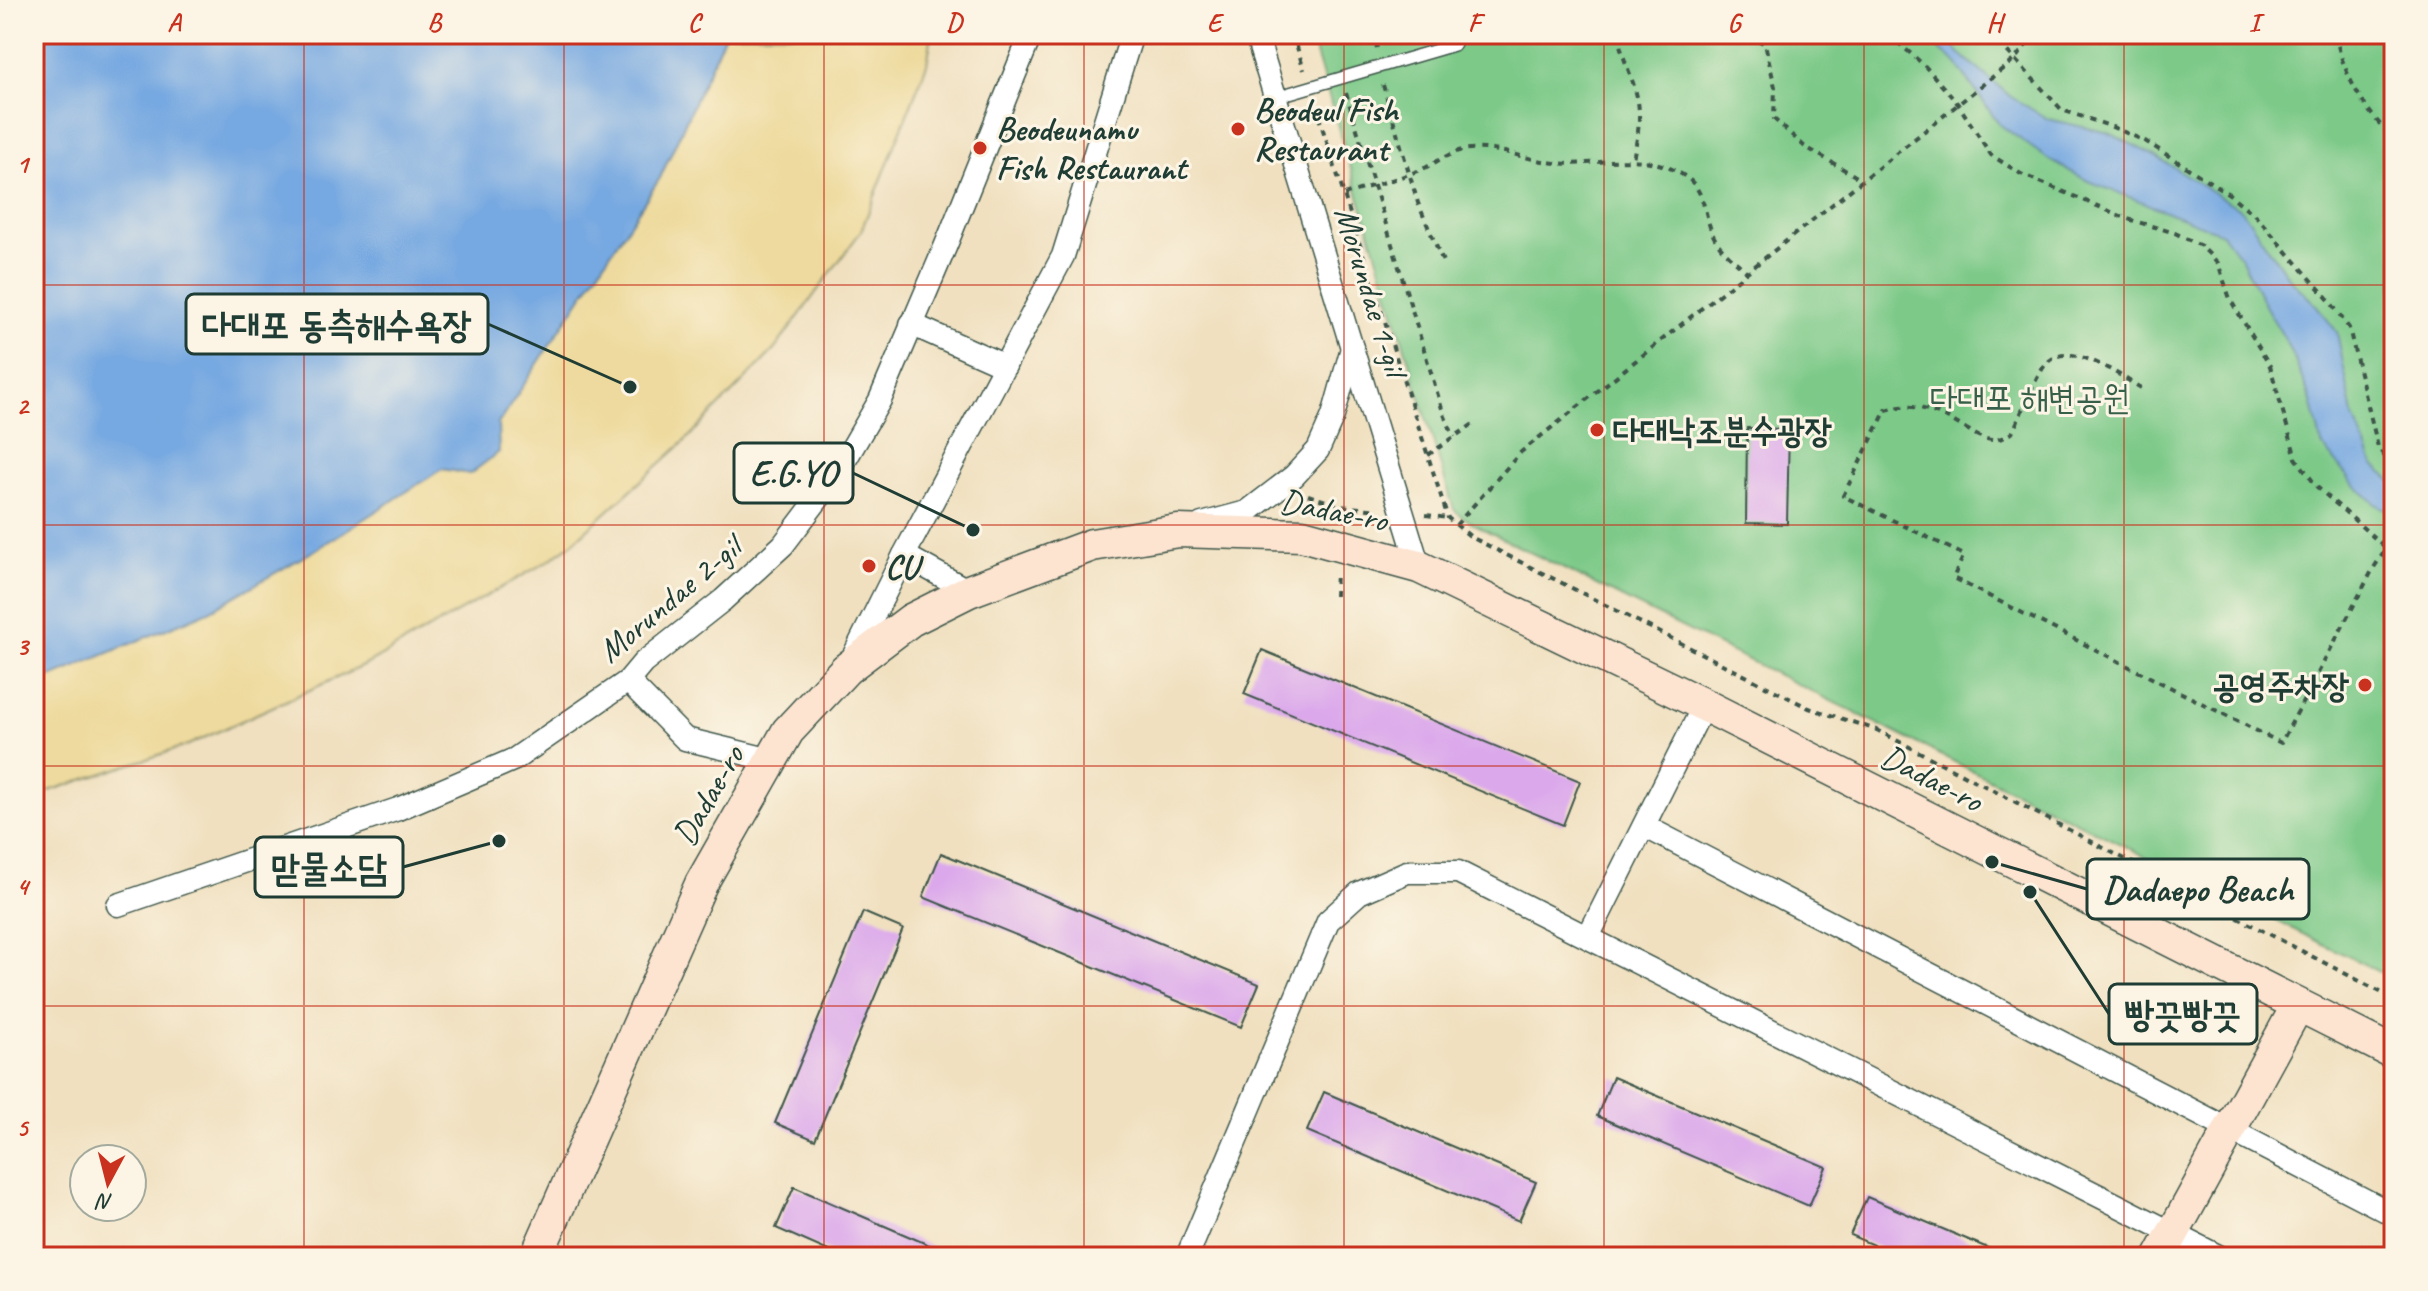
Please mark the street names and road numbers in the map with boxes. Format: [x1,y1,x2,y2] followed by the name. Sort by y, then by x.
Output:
[1325,201,1419,386] street label: Morundae 1-gil
[1277,479,1393,542] street label: Dadae-ro
[588,523,754,671] street label: Morundae 2-gil
[1874,734,1992,823] street label: Dadae-ro
[662,736,755,852] street label: Dadae-ro

